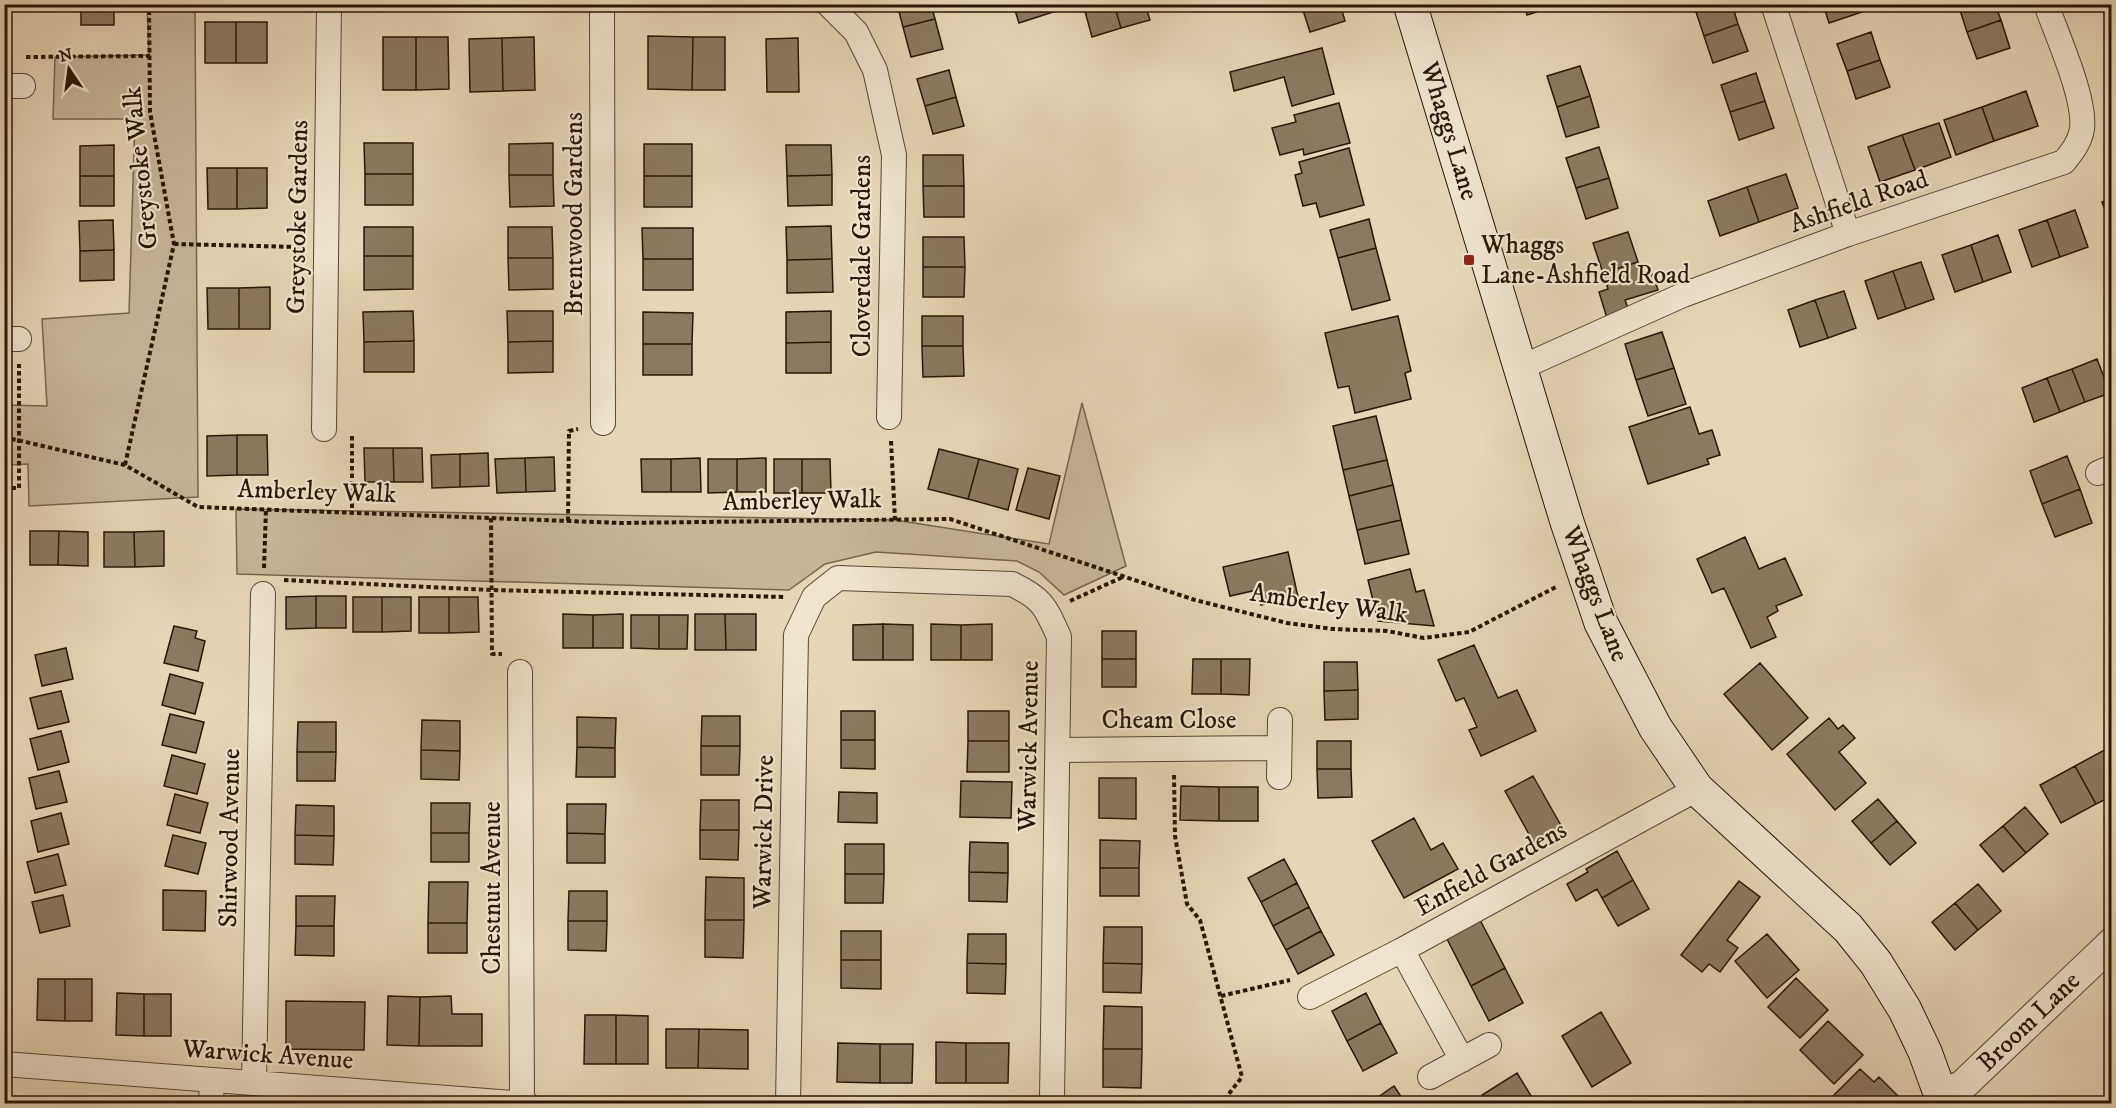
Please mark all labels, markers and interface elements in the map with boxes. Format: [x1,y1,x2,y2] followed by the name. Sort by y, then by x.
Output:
[39,39,99,99] north arrow
[57,44,75,67] text: N
[1412,57,1486,204] street label: Whaggs Lane
[116,85,166,251] street label: Greystoke Walk
[558,112,591,316] street label: Brentwood Gardens
[280,120,316,314] street label: Greystoke Gardens
[846,155,879,357] street label: Cloverdale Gardens
[1785,163,1933,241] street label: Ashfield Road
[1480,229,1690,292] place label: Whaggs Lane-Ashfield Road
[1462,253,1476,267] marker: Whaggs Lane-Ashfield Road
[237,473,397,511] street label: Amberley Walk
[722,483,882,519] street label: Amberley Walk
[1554,520,1636,667] street label: Whaggs Lane
[1248,577,1410,631] street label: Amberley Walk
[1011,660,1047,833] street label: Warwick Avenue
[1102,704,1236,737] street label: Cheam Close
[212,748,248,928] street label: Shirwood Avenue
[746,755,782,910] street label: Warwick Drive
[476,801,509,975] street label: Chestnut Avenue
[1409,814,1573,924] street label: Enfield Gardens
[1971,965,2087,1079] street label: Broom Lane
[180,1033,355,1077] street label: Warwick Avenue

